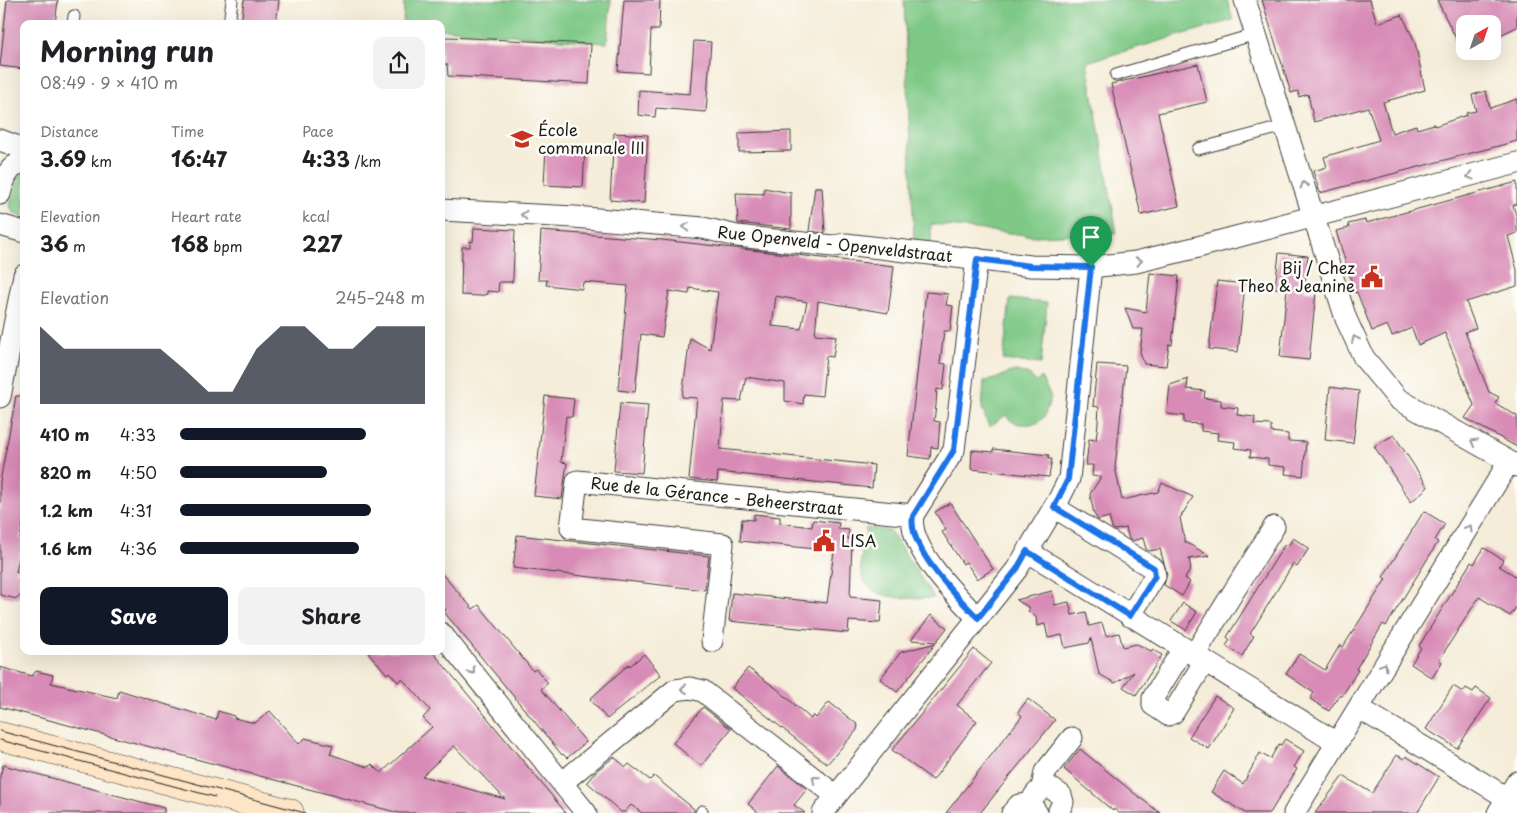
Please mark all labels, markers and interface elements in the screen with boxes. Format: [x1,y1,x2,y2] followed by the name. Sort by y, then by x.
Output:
[1456,15,1501,60] north arrow
[1456,15,1501,60] map controls
[40,29,214,72] text: Morning run
[373,37,425,89] button: share
[40,70,178,94] text: 08:49 · 9 × 410 m
[538,117,645,159] place label: École communale III
[40,121,99,142] text: Distance
[171,121,204,142] text: Time
[302,121,334,142] text: Pace
[509,126,535,152] school or university icon: École communale III
[40,142,86,174] text: 3.69
[171,142,227,174] text: 16:47
[302,142,350,174] text: 4:33
[86,151,112,172] text: km
[350,151,381,172] text: /km
[1465,170,1474,181] one-way arrow
[1299,181,1309,189] one-way arrow
[40,206,100,227] text: Elevation
[171,206,242,227] text: Heart rate
[302,206,330,227] text: kcal
[519,209,527,220] one-way arrow
[1070,216,1112,267] pin
[717,219,954,267] street label: Rue Openveld - Openveldstraat
[681,222,689,233] one-way arrow
[1077,223,1105,251] icon: arrive
[40,227,69,259] text: 36
[171,227,209,259] text: 168
[302,227,342,259] text: 227
[69,236,86,257] text: m
[209,236,243,257] text: bpm
[1238,255,1355,297] place label: Bij / Chez Theo & Jeanine
[1135,256,1144,267] one-way arrow
[1359,264,1385,290] public building icon: Bij / Chez Theo & Jeanine
[40,285,109,309] text: Elevation
[335,285,425,309] text: 245–248 m
[1351,335,1362,344] one-way arrow
[40,422,89,446] text: 410 m
[120,422,156,446] text: 4:33
[1471,439,1480,449] one-way arrow
[40,460,91,484] text: 820 m
[120,460,157,484] text: 4:50
[590,470,845,520] street label: Rue de la Gérance - Beheerstraat
[40,498,93,522] text: 1.2 km
[120,498,152,522] text: 4:31
[1463,524,1472,533] one-way arrow
[811,528,837,554] public building icon: LISA
[841,528,877,552] place label: LISA
[40,536,92,560] text: 1.6 km
[120,536,157,560] text: 4:36
[40,587,228,645] button: Save
[238,587,425,645] button: Share
[1378,663,1388,672] one-way arrow
[467,665,475,674] one-way arrow
[679,684,688,694] one-way arrow
[812,777,821,785] one-way arrow

